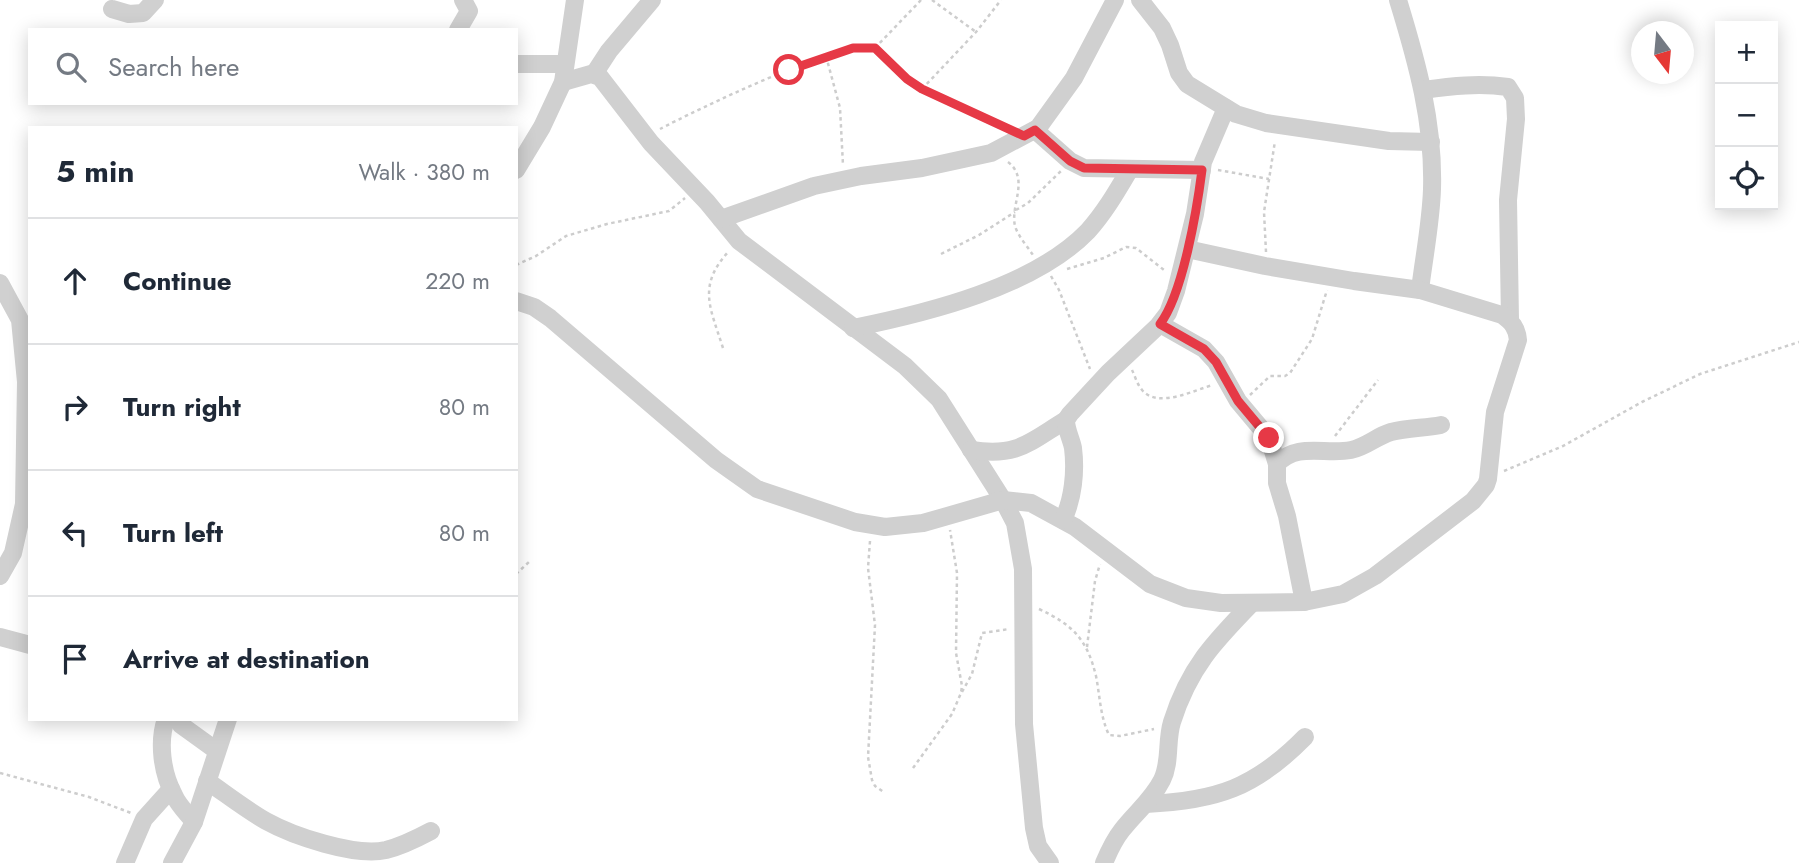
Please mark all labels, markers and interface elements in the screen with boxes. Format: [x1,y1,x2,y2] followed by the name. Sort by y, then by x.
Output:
[1631,21,1694,84] north arrow
[1715,21,1778,210] map controls
[1715,21,1778,84] button: +
[28,28,518,105] search box
[52,48,90,86] icon: search
[108,48,240,86] text: Search here
[773,54,804,85] route start
[1715,84,1778,147] button: −
[1715,147,1778,210] button: locate
[56,150,134,193] text: 5 min
[359,155,490,189] text: Walk · 380 m
[56,262,94,300] icon: ahead
[123,262,232,300] text: Continue
[425,264,490,298] text: 220 m
[56,388,94,426] icon: right
[123,388,241,426] text: Turn right
[439,390,490,424] text: 80 m
[1253,422,1284,453] route end
[56,514,94,552] icon: left
[123,514,223,552] text: Turn left
[439,516,490,550] text: 80 m
[56,640,94,678] icon: arrive
[123,640,370,678] text: Arrive at destination

